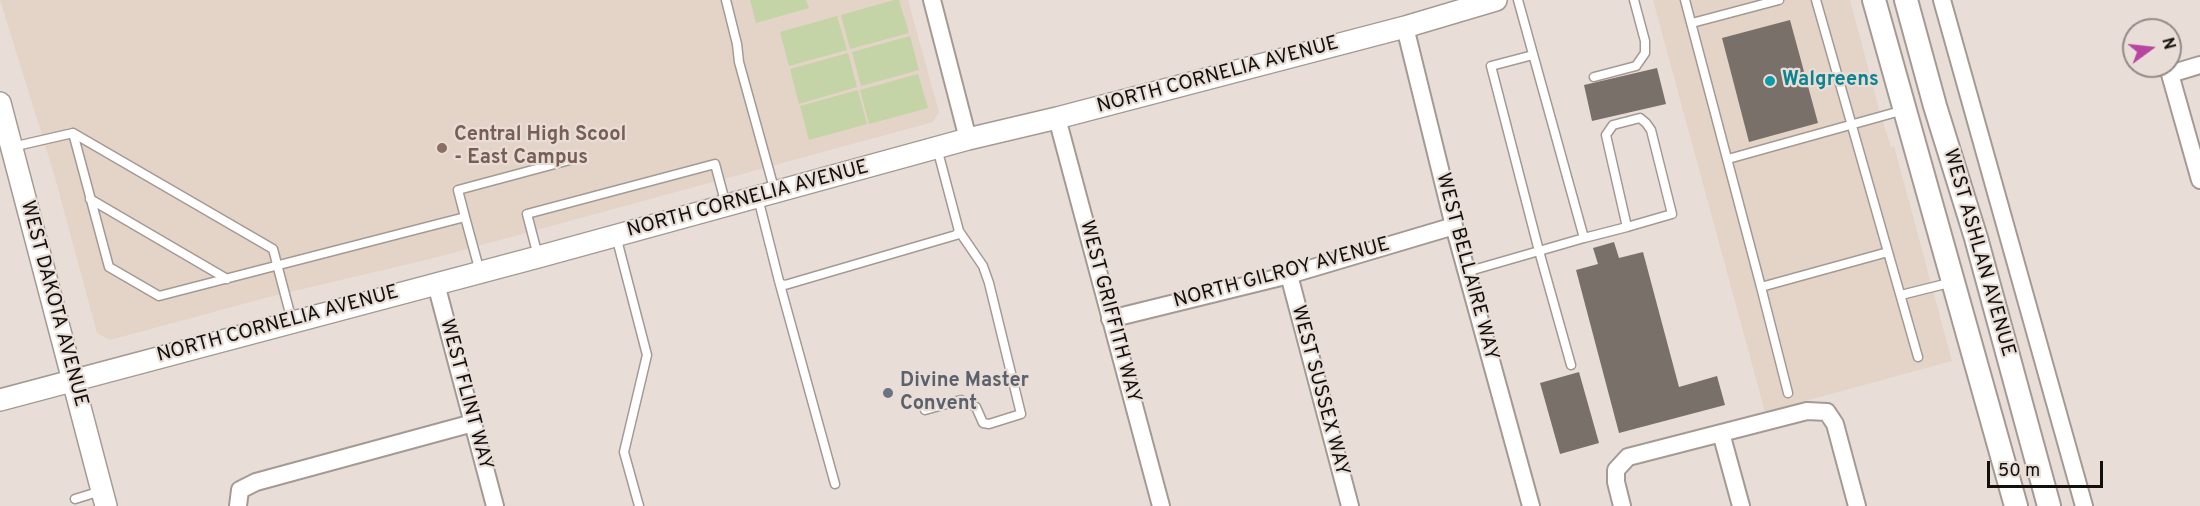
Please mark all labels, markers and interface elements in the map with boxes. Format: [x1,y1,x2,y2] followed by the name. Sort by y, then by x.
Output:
[2122,18,2182,78] north arrow
[1095,32,1341,120] street label: NORTH CORNELIA AVENUE
[2156,36,2179,52] text: N
[1782,69,1879,93] place label: Walgreens
[1763,74,1777,88] marker: Walgreens
[454,124,626,171] place label: Central High Scool - East Campus
[435,141,449,155] marker: Central High Scool - East Campus
[1937,146,2019,360] street label: WEST ASHLAN AVENUE
[625,156,871,244] street label: NORTH CORNELIA AVENUE
[1429,171,1503,363] street label: WEST BELLAIRE WAY
[14,198,92,410] street label: WEST DAKOTA AVENUE
[1073,218,1145,406] street label: WEST GRIFFITH WAY
[1171,234,1393,314] street label: NORTH GILROY AVENUE
[155,281,401,369] street label: NORTH CORNELIA AVENUE
[1285,303,1353,479] street label: WEST SUSSEX WAY
[433,317,497,473] street label: WEST FLINT WAY
[900,370,1029,417] place label: Divine Master Convent
[881,386,895,400] marker: Divine Master Convent
[1990,449,2106,487] scale bar
[1998,460,2040,483] text: 50 m

